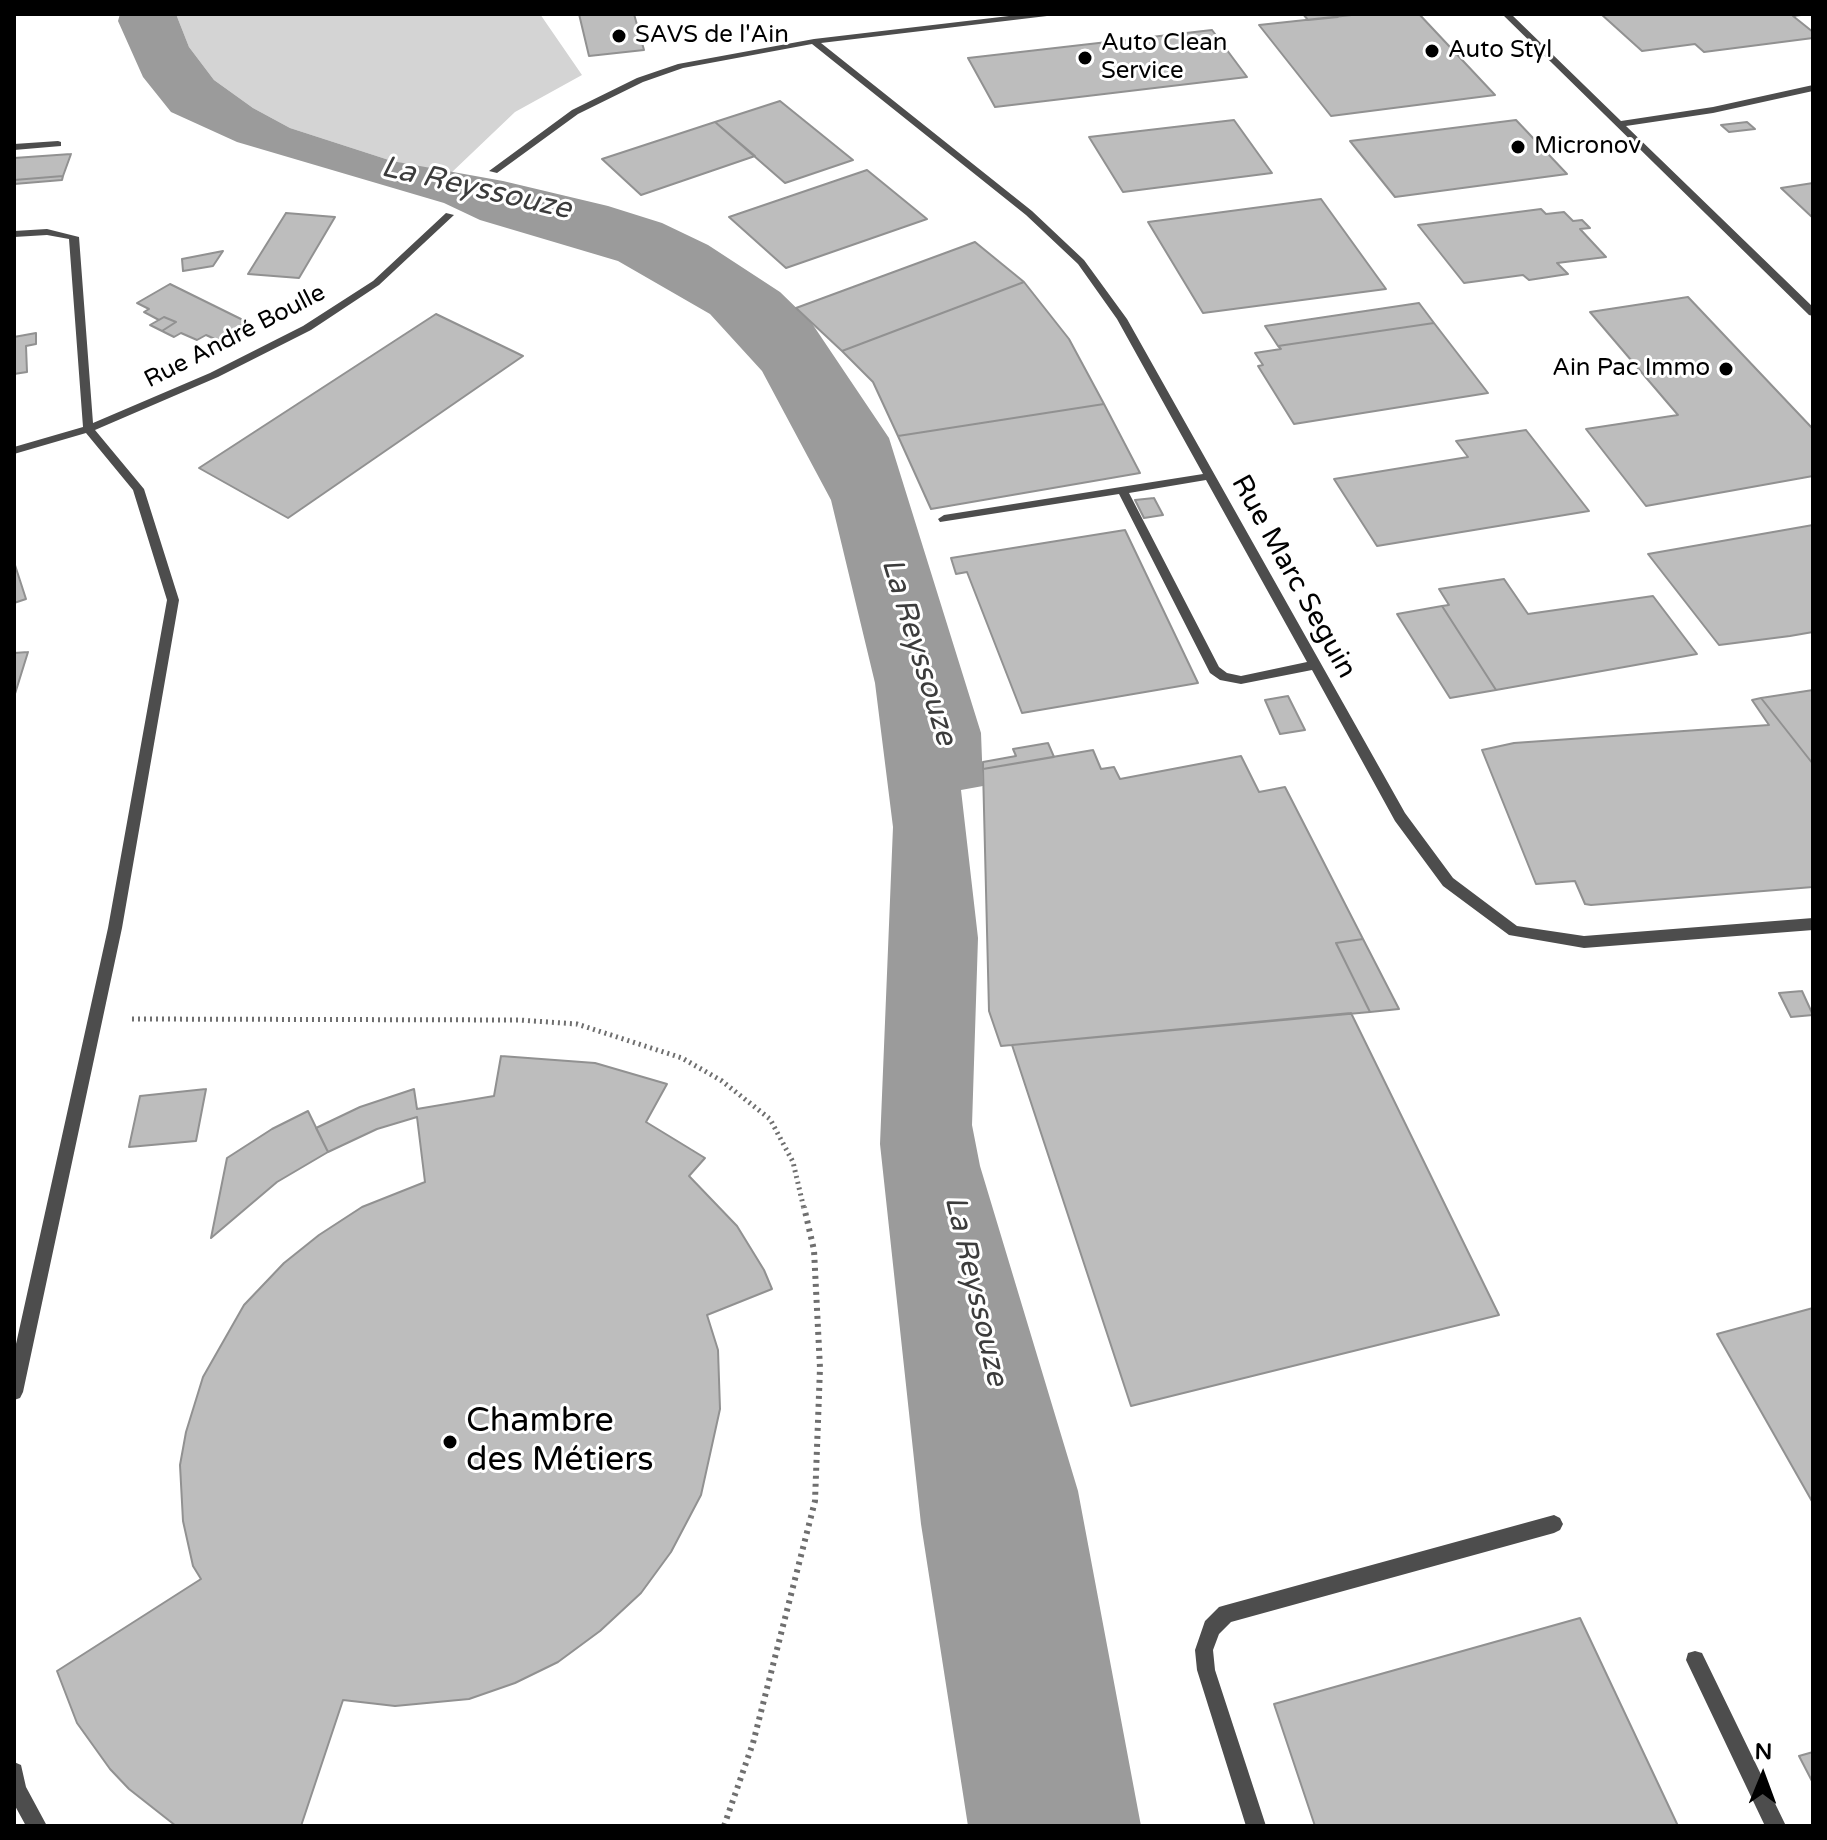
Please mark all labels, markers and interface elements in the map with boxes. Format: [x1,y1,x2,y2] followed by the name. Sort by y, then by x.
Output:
[635,22,789,50] place label: SAVS de l'Ain
[610,27,628,45] marker: SAVS de l'Ain
[1101,30,1227,86] place label: Auto Clean Service
[1448,37,1552,65] place label: Auto Styl
[1423,42,1441,60] marker: Auto Styl
[1076,49,1094,67] marker: Auto Clean Service
[1534,133,1641,161] place label: Micronov
[1509,138,1527,156] marker: Micronov
[378,150,574,228] water label: La Reyssouze
[140,279,330,395] street label: Rue André Boulle
[1552,355,1710,383] place label: Ain Pac Immo
[1717,360,1735,378] marker: Ain Pac Immo
[1223,469,1363,685] street label: Rue Marc Seguin
[873,554,963,750] water label: La Reyssouze
[936,1193,1014,1389] water label: La Reyssouze
[466,1402,654,1482] place label: Chambre des Métiers
[441,1433,459,1451] marker: Chambre des Métiers
[1723,1736,1803,1816] north arrow
[1754,1739,1772,1765] text: N

